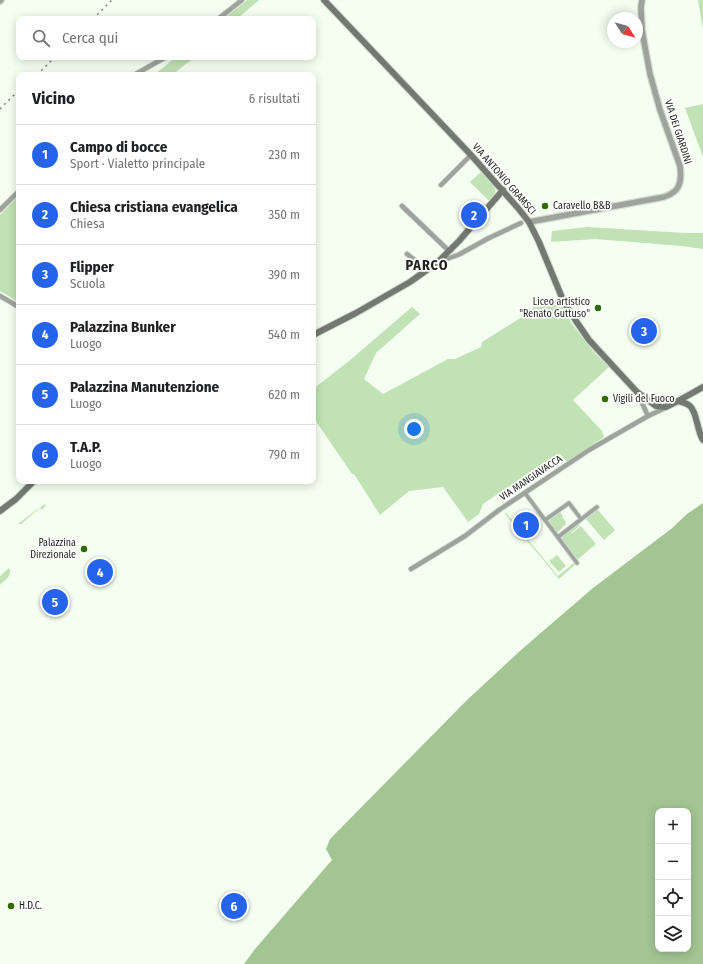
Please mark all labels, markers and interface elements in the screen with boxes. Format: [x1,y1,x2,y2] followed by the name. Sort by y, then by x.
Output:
[607,12,643,48] north arrow
[16,16,316,60] search box
[30,27,52,49] icon: search
[62,29,118,47] text: Cerca qui
[32,88,75,109] text: Vicino
[249,91,300,106] text: 6 risultati
[662,98,694,166] street label: VIA DEI GIARDINI
[70,138,167,156] text: Campo di bocce
[470,141,538,217] street label: VIA ANTONIO GRAMSCI
[42,147,48,162] text: 1
[269,147,300,162] text: 230 m
[70,156,205,171] text: Sport · Vialetto principale
[70,198,238,216] text: Chiesa cristiana evangelica
[461,200,487,230] pin: 2
[553,200,611,212] place label: Caravello B&B
[540,201,550,211] marker: Caravello B&B
[42,207,48,222] text: 2
[268,207,300,222] text: 350 m
[70,216,105,231] text: Chiesa
[406,257,448,274] district label: PARCO
[70,258,114,276] text: Flipper
[42,267,48,282] text: 3
[268,267,300,282] text: 390 m
[70,276,105,291] text: Scuola
[519,296,590,320] place label: Liceo artistico "Renato Guttuso"
[593,303,603,313] marker: Liceo artistico "Renato Guttuso"
[631,316,657,346] pin: 3
[70,318,176,336] text: Palazzina Bunker
[42,327,48,342] text: 4
[268,327,300,342] text: 540 m
[70,336,102,351] text: Luogo
[70,378,219,396] text: Palazzina Manutenzione
[42,387,48,402] text: 5
[268,387,300,402] text: 620 m
[613,393,674,405] place label: Vigili del Fuoco
[600,394,610,404] marker: Vigili del Fuoco
[70,396,102,411] text: Luogo
[404,419,424,439] your location
[70,438,102,456] text: T.A.P.
[42,447,48,462] text: 6
[269,447,300,462] text: 790 m
[498,452,565,503] street label: VIA MANGIAVACCA
[70,456,102,471] text: Luogo
[513,510,539,540] pin: 1
[30,537,76,561] place label: Palazzina Direzionale
[79,544,89,554] marker: Palazzina Direzionale
[87,557,113,587] pin: 4
[42,587,68,617] pin: 5
[655,808,691,952] map controls
[655,808,691,844] button: +
[655,844,691,880] button: −
[655,880,691,916] button: locate
[221,891,247,921] pin: 6
[19,900,42,912] place label: H.D.C.
[6,901,16,911] marker: H.D.C.
[655,916,691,952] button: layers

